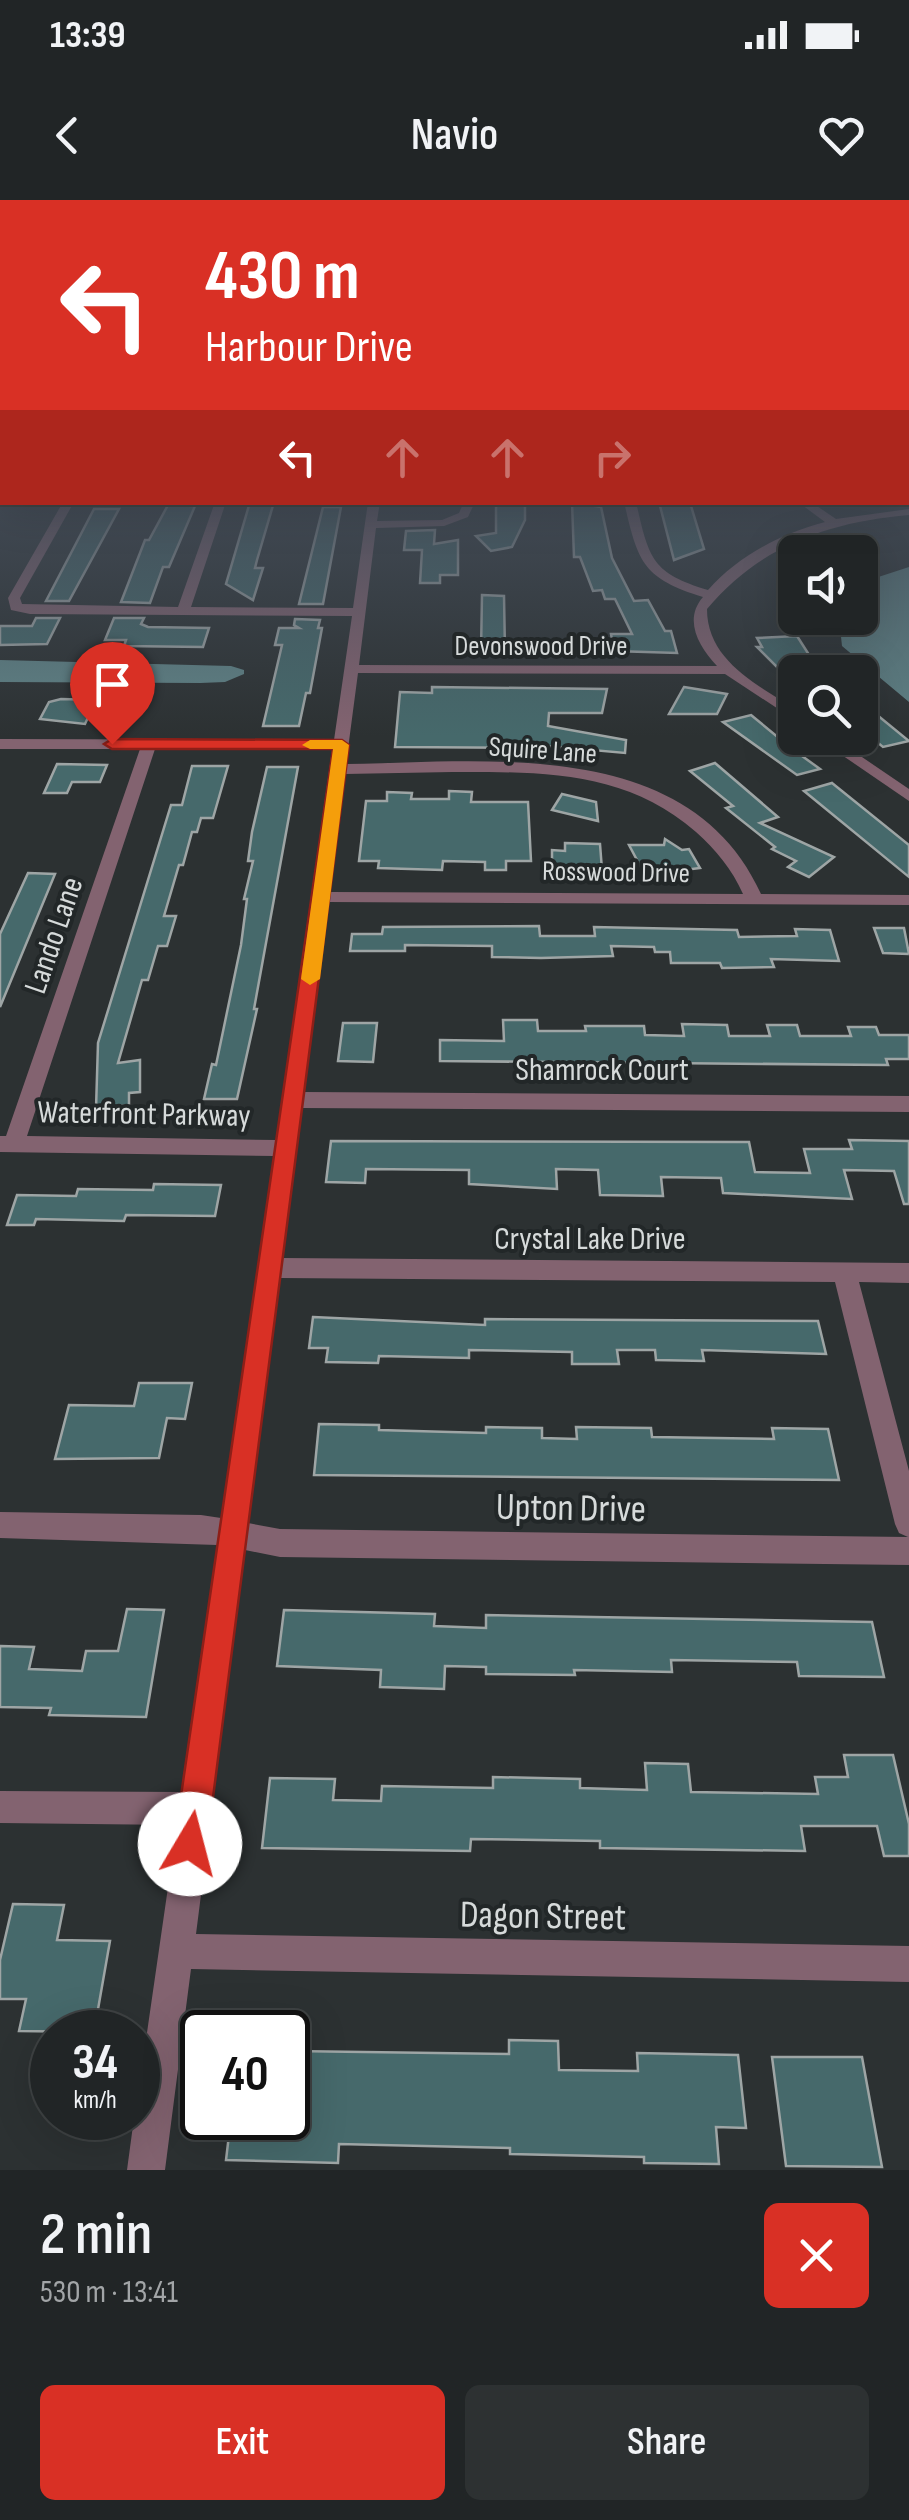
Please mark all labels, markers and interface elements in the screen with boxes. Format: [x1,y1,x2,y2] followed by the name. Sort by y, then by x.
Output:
[50,13,125,58] text: 13:39
[40,108,95,163] icon: back
[411,108,498,163] text: Navio
[814,108,869,163] icon: heart
[205,235,360,319] text: 430 m
[40,240,170,370] icon: left
[205,320,413,375] text: Harbour Drive
[270,430,325,485] icon: left
[375,430,430,485] icon: ahead
[480,430,535,485] icon: ahead
[585,430,640,485] icon: right
[778,535,878,755] map controls
[778,535,878,635] button: sound
[455,630,628,663] street label: Devonswood Drive
[70,642,155,745] pin
[778,655,878,755] button: search
[85,657,140,712] icon: arrive
[488,730,598,771] street label: Squire Lane
[542,855,690,890] street label: Rosswood Drive
[16,872,92,999] street label: Lando Lane
[515,1051,689,1090] street label: Shamrock Court
[37,1093,251,1136] street label: Waterfront Parkway
[494,1220,686,1259] street label: Crystal Lake Drive
[495,1485,646,1532] street label: Upton Drive
[138,1792,242,1896] position arrow
[459,1893,627,1940] street label: Dagon Street
[180,2010,310,2140] speed limit sign: 40
[72,2033,118,2093] text: 34
[73,2085,117,2116] text: km/h
[40,2199,152,2271] text: 2 min
[764,2203,869,2308] button: close
[40,2273,178,2312] text: 530 m · 13:41
[40,2385,445,2500] button: Exit
[465,2385,869,2500] button: Share

